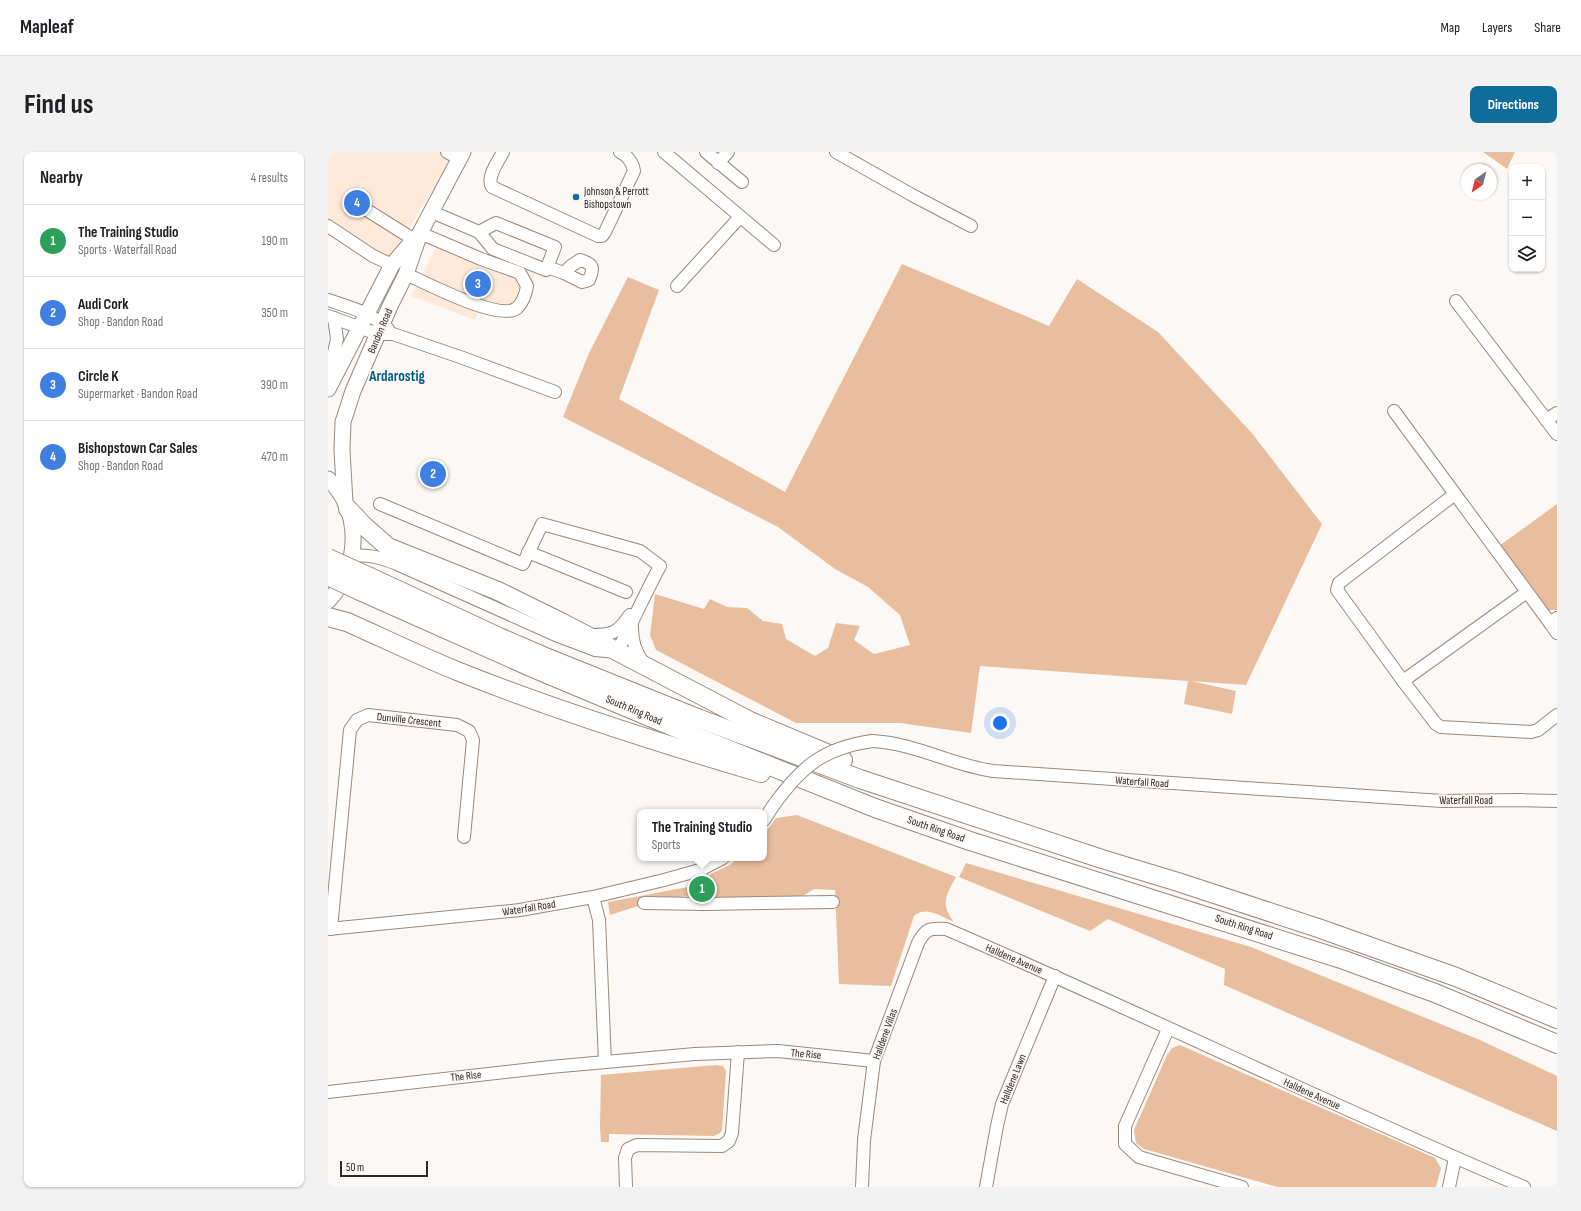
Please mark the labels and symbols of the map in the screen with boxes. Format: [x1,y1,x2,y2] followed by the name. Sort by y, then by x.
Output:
[1461,164,1497,200] north arrow
[583,185,650,211] place label: Johnson & Perrott Bishopstown
[344,188,370,218] pin: 4
[571,192,581,202] marker: Johnson & Perrott Bishopstown
[465,269,491,299] pin: 3
[365,306,395,356] street label: Bandon Road
[368,367,425,386] district label: Ardarostig
[420,459,446,489] pin: 2
[604,692,665,728] street label: South Ring Road
[376,710,443,730] street label: Dunville Crescent
[990,713,1010,733] your location
[1115,774,1170,790] street label: Waterfall Road
[1439,794,1493,807] street label: Waterfall Road
[906,813,967,845] street label: South Ring Road
[689,874,715,904] pin: 1
[502,897,557,919] street label: Waterfall Road
[1213,912,1275,943] street label: South Ring Road
[984,941,1044,977] street label: Halldene Avenue
[870,1007,900,1061] street label: Halldene Villas
[790,1046,822,1062] street label: The Rise
[997,1052,1029,1106] street label: Halldene Lawn
[450,1068,482,1084] street label: The Rise
[1282,1076,1342,1112] street label: Halldene Avenue
[340,1159,428,1178] scale bar

